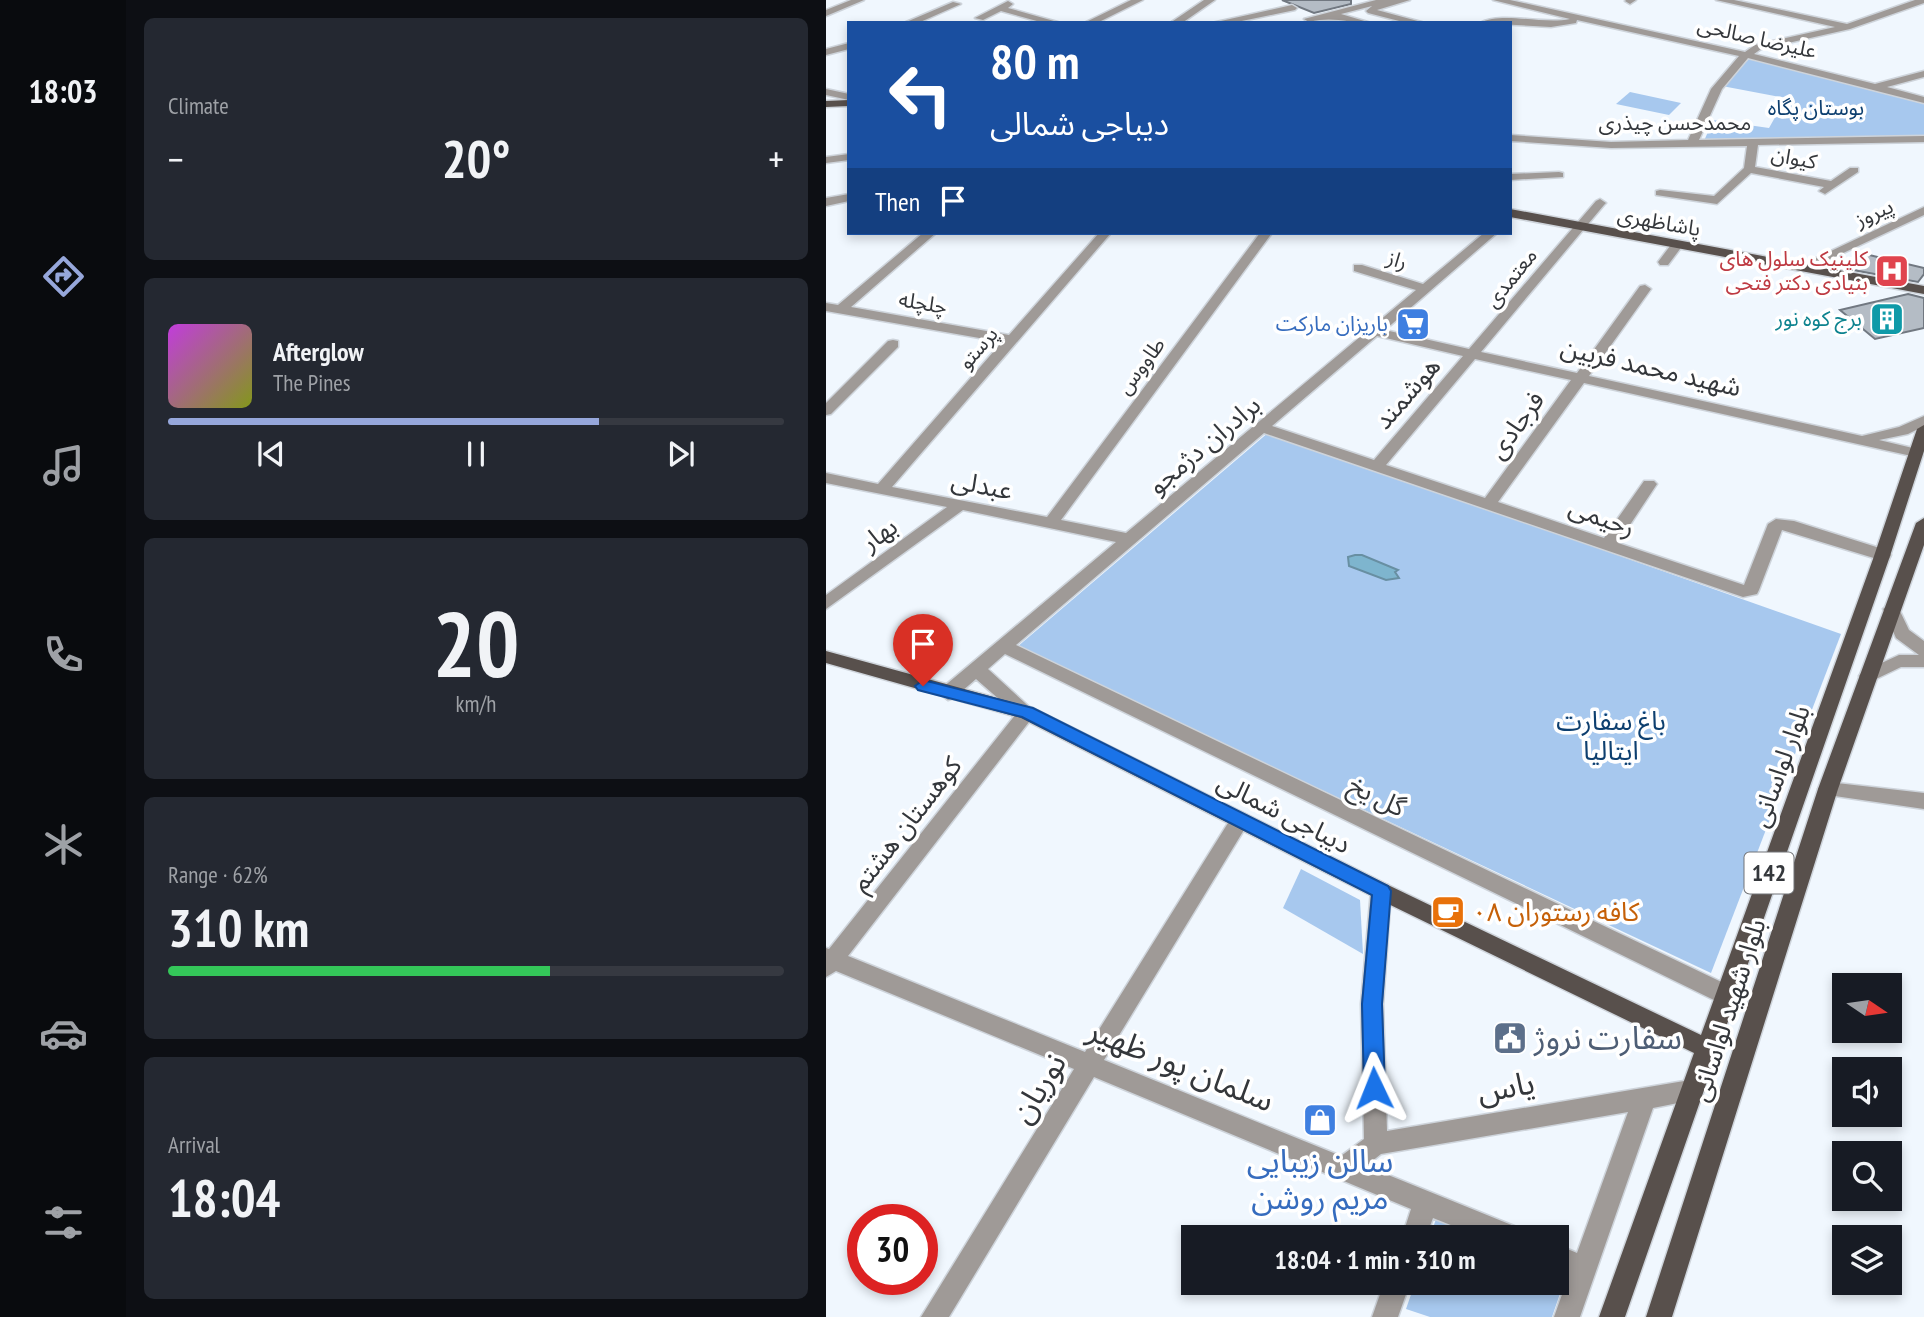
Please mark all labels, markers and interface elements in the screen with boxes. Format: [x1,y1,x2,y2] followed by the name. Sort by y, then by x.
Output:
[1695,11,1819,64] street label: علیرضا صالحی
[990,29,1079,93] text: 80 m
[875,49,966,140] icon: left
[28,70,98,112] text: 18:03
[168,91,229,120] text: Climate
[1768,94,1864,121] park label: بوستان پگاه
[990,102,1169,144] text: دیباجی شمالی
[1599,109,1751,136] street label: محمدحسن چیذری
[442,125,510,192] text: 20°
[168,134,184,183] text: −
[768,134,784,183] text: +
[1769,140,1819,175] street label: کیوان
[934,182,972,220] icon: arrive
[875,185,920,218] text: Then
[1849,192,1897,234] street label: پیروز
[1615,201,1703,242] street label: پاشاظهری
[1478,242,1543,313] street label: معتمدی
[1383,243,1411,275] street label: راز
[1719,245,1868,296] place label: کلینیک سلول های بنیادی دکتر فتحی
[39,252,88,301] icon: directions
[1873,252,1911,290] hospital icon: کلینیک سلول های بنیادی دکتر فتحی
[897,285,949,320] street label: چلچله
[1868,300,1906,338] building icon: برج کوه نور
[1394,305,1432,343] supermarket icon: باریزان مارکت
[1774,305,1862,334] place label: برج کوه نور
[1276,310,1388,337] place label: باریزان مارکت
[952,321,1004,375] street label: پرستو
[1558,330,1744,403] street label: شهید محمد فربین
[1110,332,1171,400] street label: طاووس
[273,335,364,368] text: Afterglow
[1366,350,1447,436] street label: هوشمند
[273,368,351,397] text: The Pines
[1480,384,1551,465] street label: فرجادی
[1141,388,1267,501] street label: برادران دژمجو
[252,435,290,473] icon: previous
[457,435,495,473] icon: pause
[662,435,700,473] icon: next
[39,441,88,490] icon: music
[949,462,1016,507] street label: عبدلی
[1565,489,1640,544] street label: رحیمی
[853,509,903,558] street label: بهار
[433,584,520,702] text: 20
[893,614,953,686] pin
[904,625,942,663] icon: arrive
[39,630,88,679] icon: phone
[456,689,496,718] text: km/h
[1742,700,1817,831] street label: بلوار لواسانی
[1556,704,1666,767] park label: باغ سفارت ایتالیا
[843,750,972,900] street label: کوهستان هشتم
[1212,765,1357,860] street label: دیباجی شمالی
[1341,768,1412,827] street label: گل یخ
[39,820,88,869] icon: climate
[1744,852,1794,894] road number: 142
[168,860,268,889] text: Range · 62%
[1429,893,1467,931] cafe icon: کافه رستوران ٠٨
[168,894,309,961] text: 310 km
[1472,895,1640,928] place label: کافه رستوران ٠٨
[1682,914,1773,1105] street label: بلوار شهید لواسانی
[1832,973,1902,1043] north arrow
[1832,973,1902,1295] map controls
[1081,1007,1281,1121] street label: سلمان پور ظهیر
[39,1009,88,1058] icon: car
[1533,1016,1682,1058] place label: سفارت نروژ
[1491,1019,1529,1057] public building icon: سفارت نروژ
[999,1044,1075,1131] street label: نوریان
[1337,1051,1411,1125] position arrow
[1832,1057,1902,1127] button: sound
[1474,1060,1538,1112] street label: یاس
[1301,1101,1339,1139] shop icon: سالن زیبایی مریم روشن
[168,1130,220,1159] text: Arrival
[1247,1139,1393,1222] place label: سالن زیبایی مریم روشن
[1832,1141,1902,1211] button: search
[168,1164,280,1231] text: 18:04
[39,1198,88,1247] icon: filters
[847,1204,938,1295] speed limit sign: 30
[1832,1225,1902,1295] button: layers
[1275,1243,1475,1276] text: 18:04 · 1 min · 310 m

